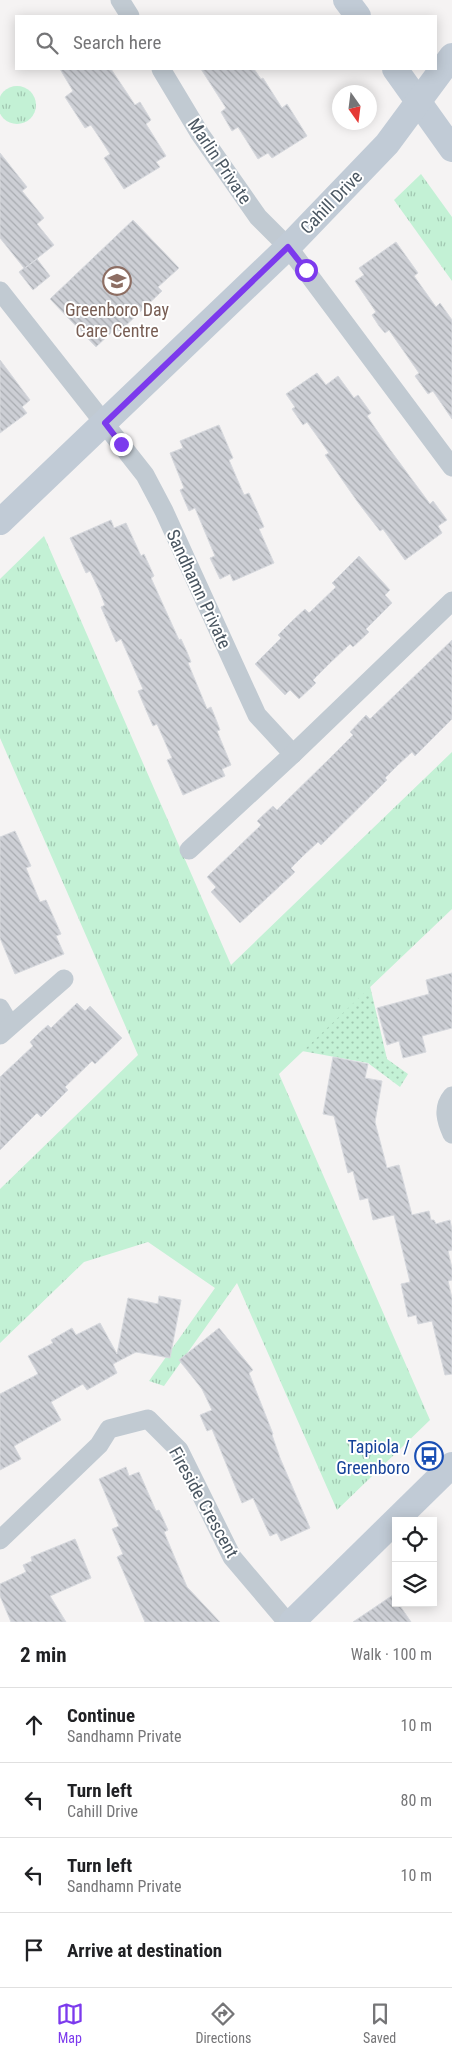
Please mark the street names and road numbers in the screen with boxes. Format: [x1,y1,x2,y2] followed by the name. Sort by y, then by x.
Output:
[184,114,256,208] street label: Marlin Private
[296,166,366,238] street label: Cahill Drive
[162,526,236,652] street label: Sandhamn Private
[165,1443,243,1561] street label: Fireside Crescent

